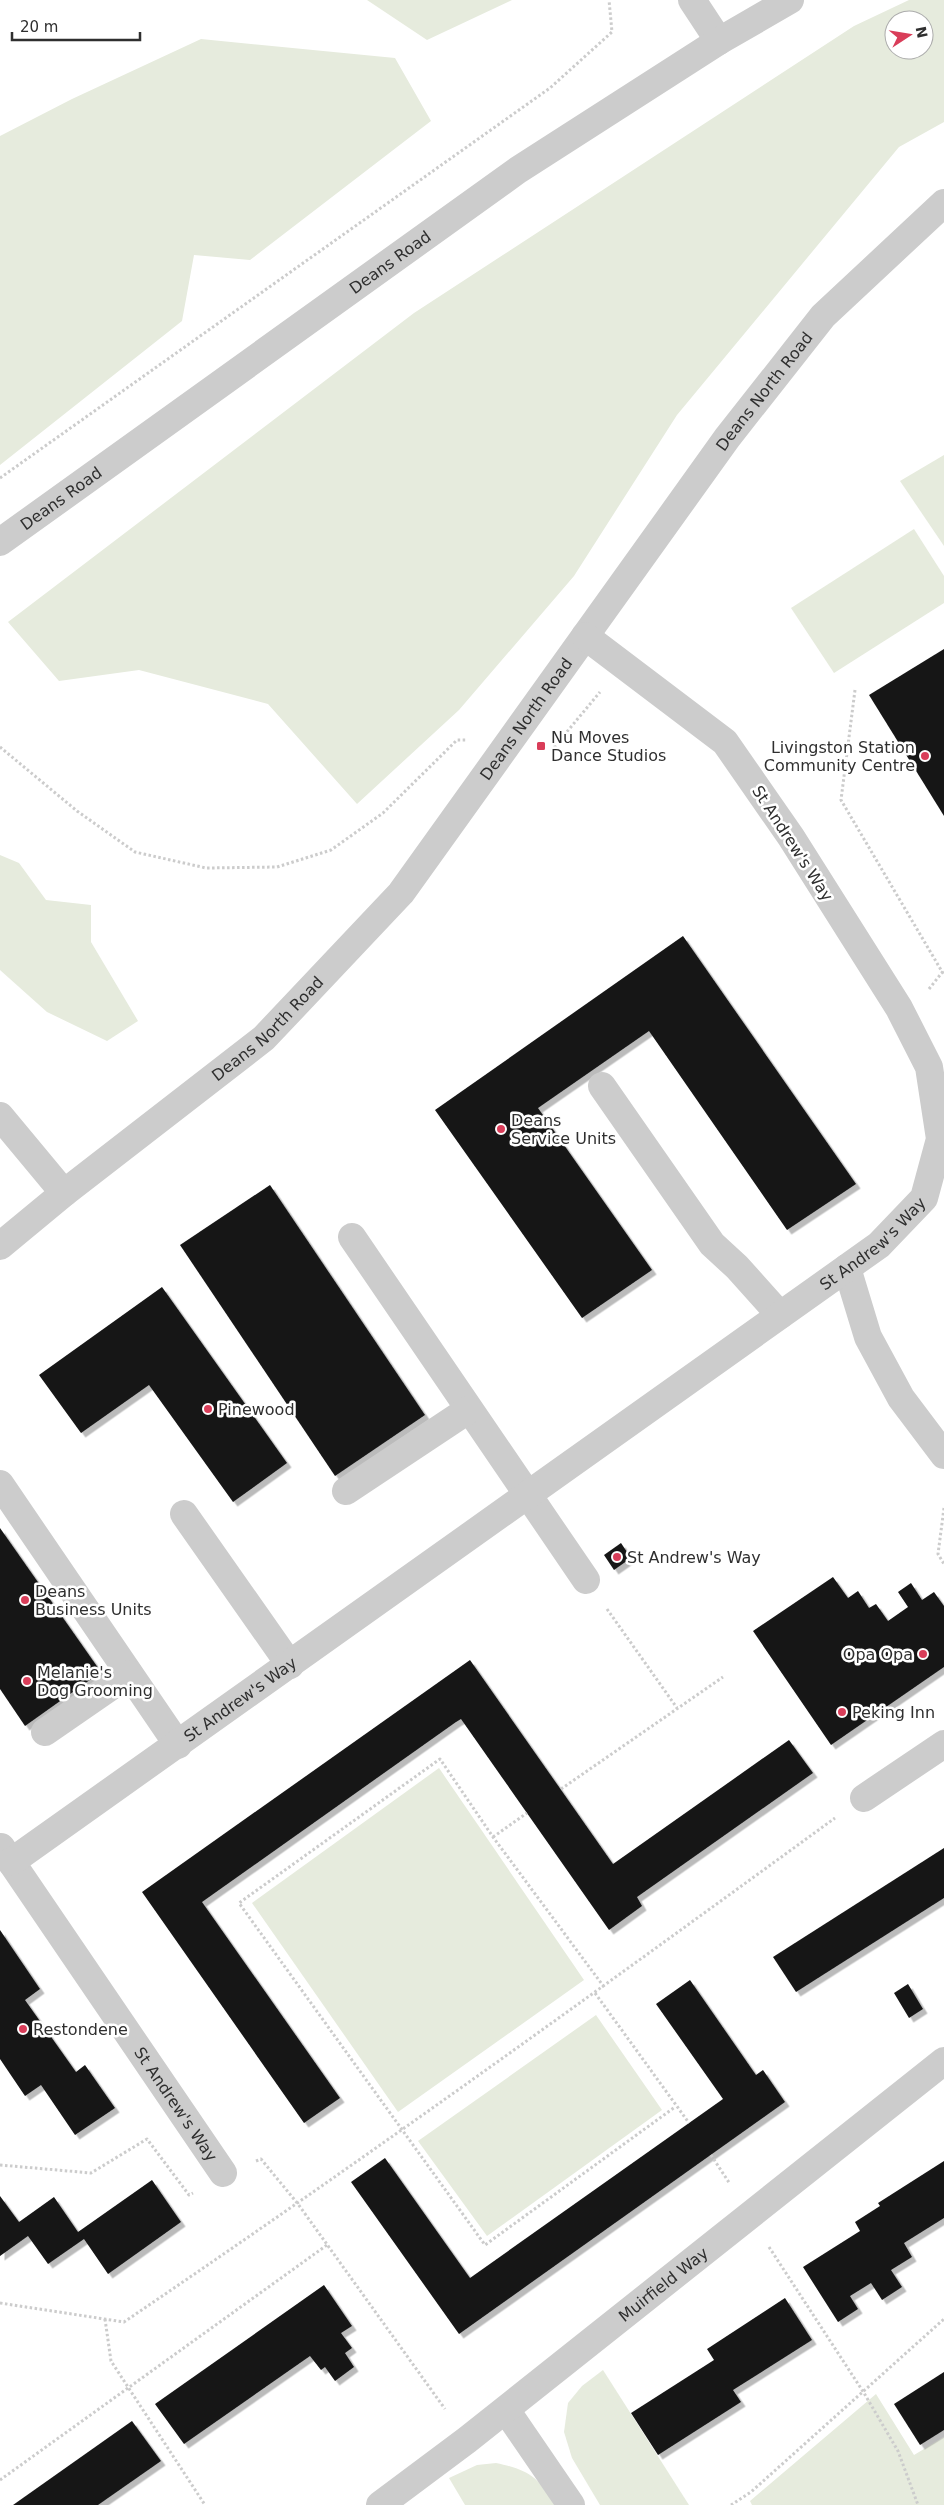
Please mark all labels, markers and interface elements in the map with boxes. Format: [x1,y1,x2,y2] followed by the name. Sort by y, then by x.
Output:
[12,10,140,42] scale bar
[884,10,934,60] north arrow
[20,18,58,36] text: 20 m
[913,25,931,40] text: N
[346,227,435,298] street label: Deans Road
[712,328,817,455] street label: Deans North Road
[17,463,106,534] street label: Deans Road
[476,654,576,784] street label: Deans North Road
[551,728,666,765] place label: Nu Moves Dance Studios
[764,738,915,775] place label: Livingston Station Community Centre
[535,740,547,752] marker: Nu Moves Dance Studios
[919,750,931,762] marker: Livingston Station Community Centre
[748,782,837,905] street label: St Andrew's Way
[208,972,327,1085] street label: Deans North Road
[511,1111,616,1148] place label: Deans Service Units
[495,1123,507,1135] marker: Deans Service Units
[816,1193,930,1294] street label: St Andrew's Way
[218,1400,295,1419] place label: Pinewood
[202,1403,214,1415] marker: Pinewood
[627,1548,761,1567] place label: St Andrew's Way
[611,1551,623,1563] marker: St Andrew's Way
[35,1582,152,1619] place label: Deans Business Units
[19,1594,31,1606] marker: Deans Business Units
[843,1645,913,1664] place label: Opa Opa
[917,1648,929,1660] marker: Opa Opa
[180,1653,300,1746] street label: St Andrew's Way
[37,1663,153,1700] place label: Melanie's Dog Grooming
[21,1675,33,1687] marker: Melanie's Dog Grooming
[852,1703,935,1722] place label: Peking Inn
[836,1706,848,1718] marker: Peking Inn
[33,2020,128,2039] place label: Restondene
[17,2023,29,2035] marker: Restondene
[130,2044,221,2165] street label: St Andrew's Way
[615,2243,712,2326] street label: Muirfield Way

